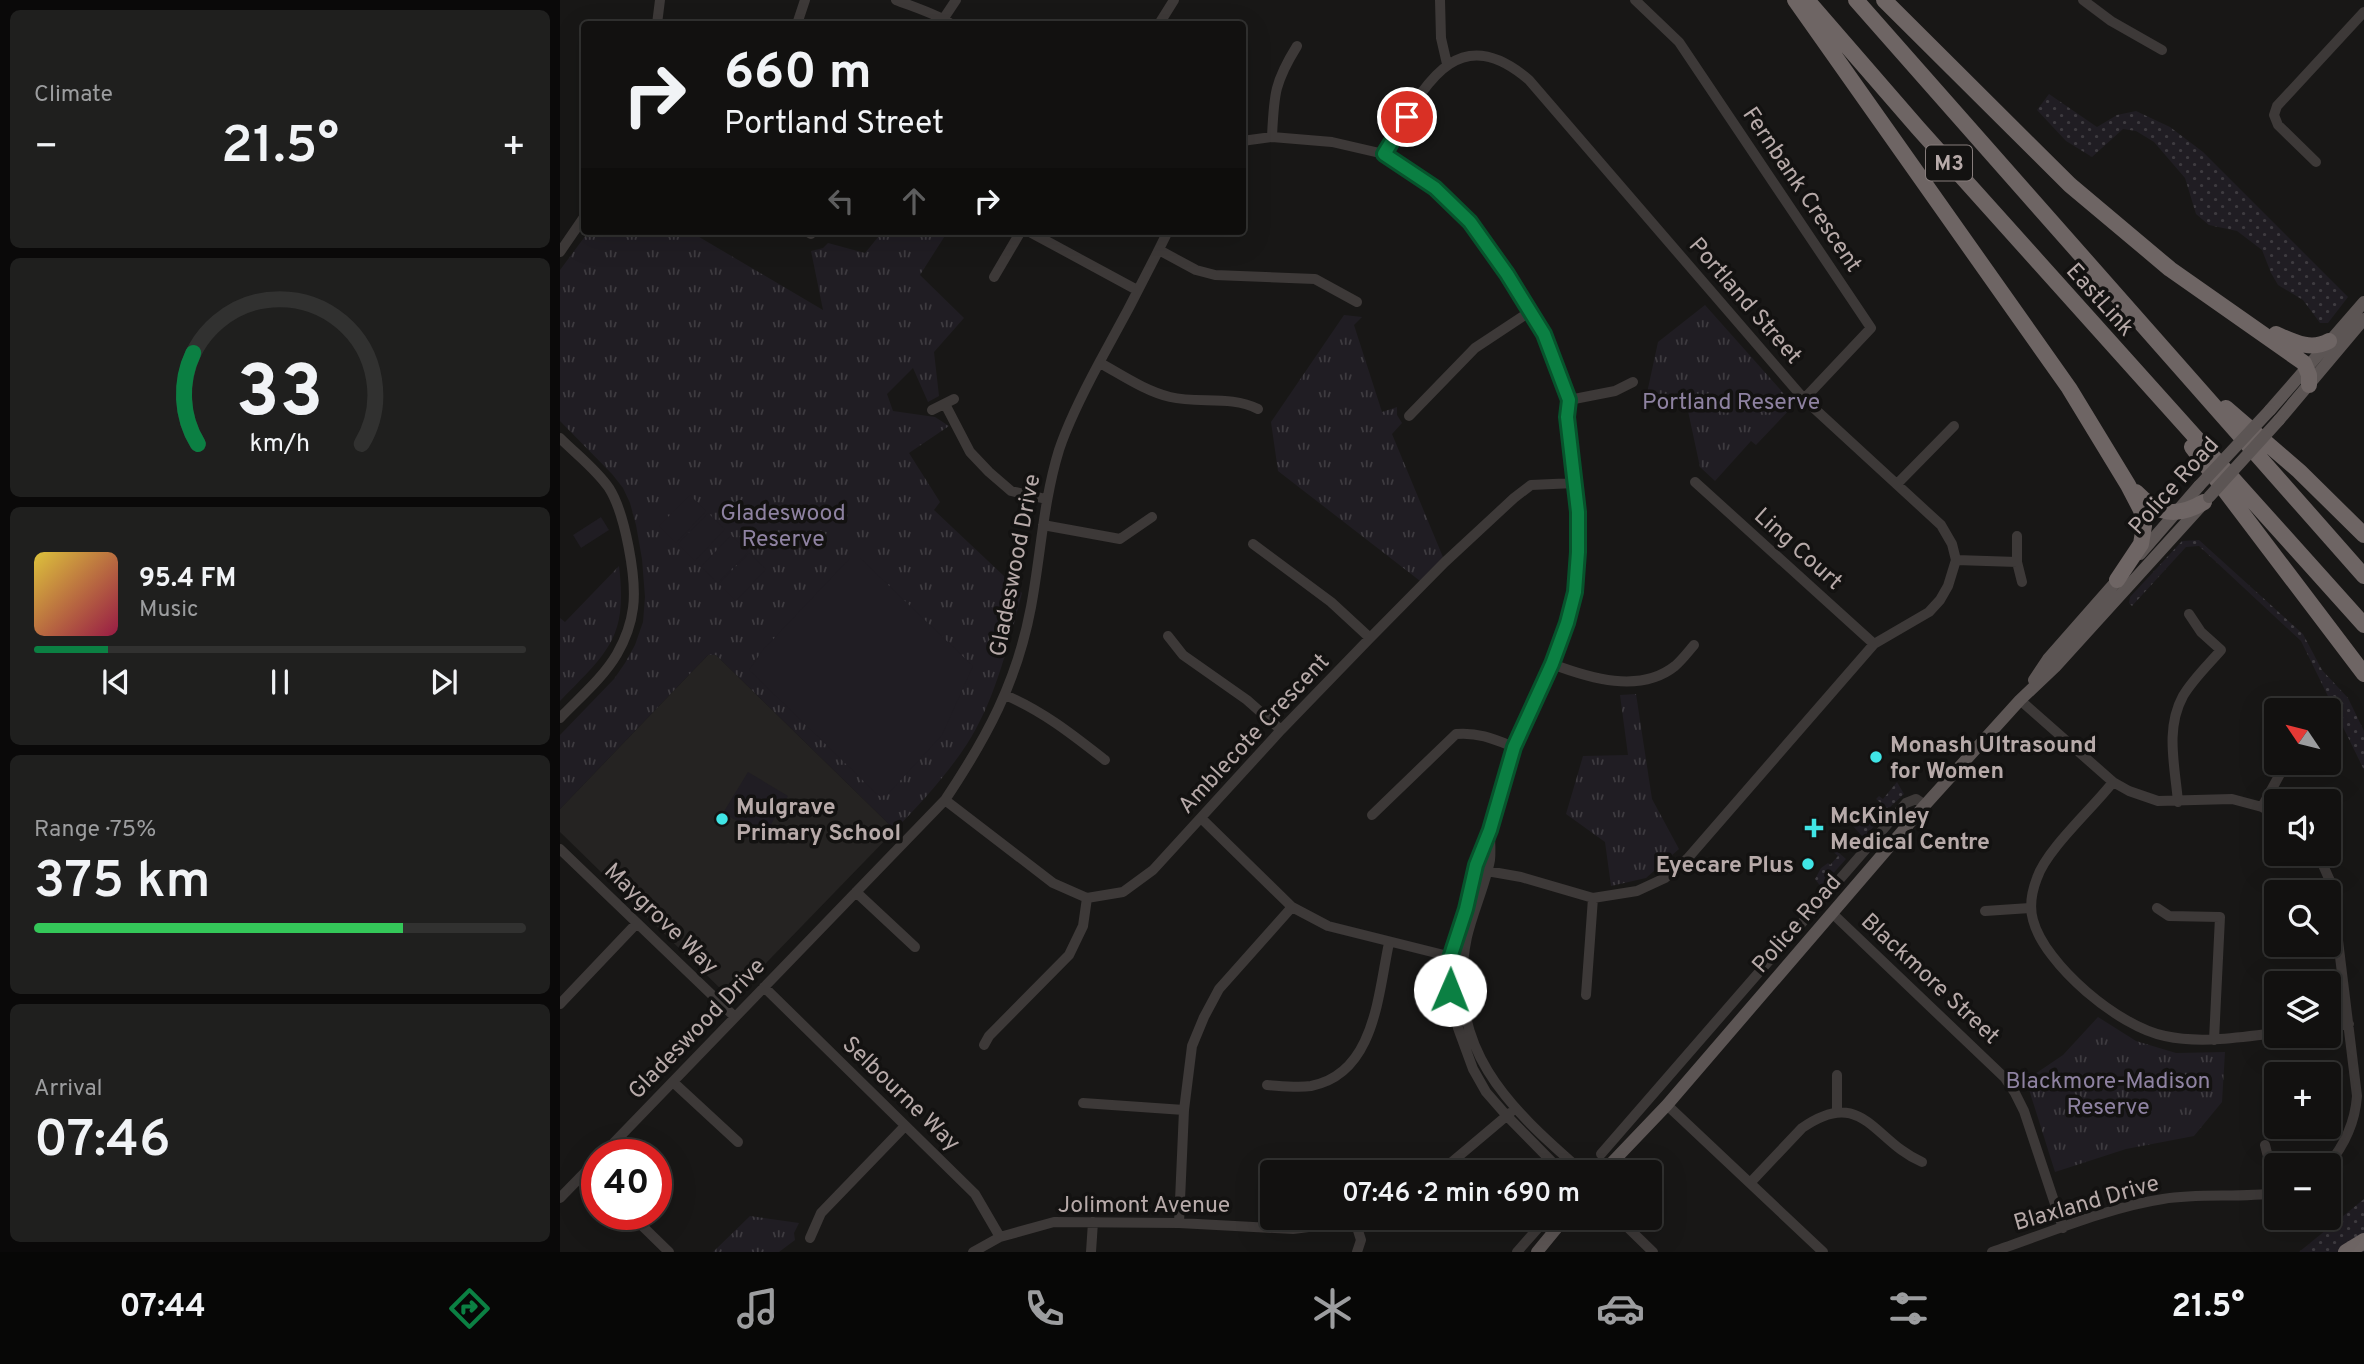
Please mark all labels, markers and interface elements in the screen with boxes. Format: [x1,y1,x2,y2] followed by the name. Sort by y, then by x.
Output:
[724,44,872,106] text: 660 m
[609,49,700,140] icon: right
[34,81,113,110] text: Climate
[1377,87,1437,147] pin
[1388,98,1426,136] icon: arrive
[1735,102,1867,279] street label: Fernbank Crescent
[724,105,944,145] text: Portland Street
[221,115,339,181] text: 21.5°
[34,124,59,173] text: −
[501,124,526,173] text: +
[1926,146,1972,180] road number: M3
[822,182,860,220] icon: left
[895,182,933,220] icon: ahead
[968,182,1006,220] icon: right
[1681,232,1807,371] street label: Portland Street
[2059,258,2140,343] street label: EastLink
[236,350,324,442] text: 33
[1642,389,1820,418] park label: Portland Reserve
[250,428,310,460] text: km/h
[2123,432,2226,542] street label: Police Road
[985,472,1048,659] street label: Gladeswood Drive
[720,500,846,555] park label: Gladeswood Reserve
[1747,503,1848,597] street label: Ling Court
[139,563,236,596] text: 95.4 FM
[139,596,199,625] text: Music
[1173,648,1337,821] street label: Amblecote Crescent
[97,663,135,701] icon: previous
[261,663,299,701] icon: pause
[425,663,463,701] icon: next
[2264,698,2342,775] north arrow
[2264,698,2341,1230] map controls
[1890,732,2097,787] place label: Monash Ultrasound for Women
[1868,749,1884,765] marker: Monash Ultrasound for Women
[2264,789,2341,866] button: sound
[736,794,901,849] place label: Mulgrave Primary School
[1830,803,1990,858] place label: McKinley Medical Centre
[714,811,730,827] marker: Mulgrave Primary School
[34,816,156,845] text: Range · 75%
[1804,818,1824,838] marker: McKinley Medical Centre
[34,850,211,916] text: 375 km
[1656,852,1794,881] place label: Eyecare Plus
[1800,856,1816,872] marker: Eyecare Plus
[597,858,724,982] street label: Maygrove Way
[1747,869,1849,980] street label: Police Road
[2264,880,2341,957] button: search
[1854,908,2005,1052] street label: Blackmore Street
[623,953,773,1106] street label: Gladeswood Drive
[1413,953,1487,1027] position arrow
[2264,971,2341,1048] button: layers
[835,1031,966,1159] street label: Selbourne Way
[2264,1062,2341,1139] button: +
[2005,1068,2211,1123] park label: Blackmore-Madison Reserve
[34,1075,103,1104] text: Arrival
[34,1109,171,1175] text: 07:46
[581,1139,672,1230] speed limit sign: 40
[2264,1153,2341,1230] button: −
[2011,1170,2163,1239] street label: Blaxland Drive
[1342,1178,1580,1211] text: 07:46 · 2 min · 690 m
[1058,1192,1230,1221] street label: Jolimont Avenue
[445,1284,494,1333] icon: directions
[733,1284,782,1333] icon: music
[1020,1284,1069,1333] icon: phone
[1308,1284,1357,1333] icon: climate
[1596,1284,1645,1333] icon: car
[1884,1284,1933,1333] icon: filters
[119,1288,206,1328] text: 07:44
[2171,1288,2245,1328] text: 21.5°

